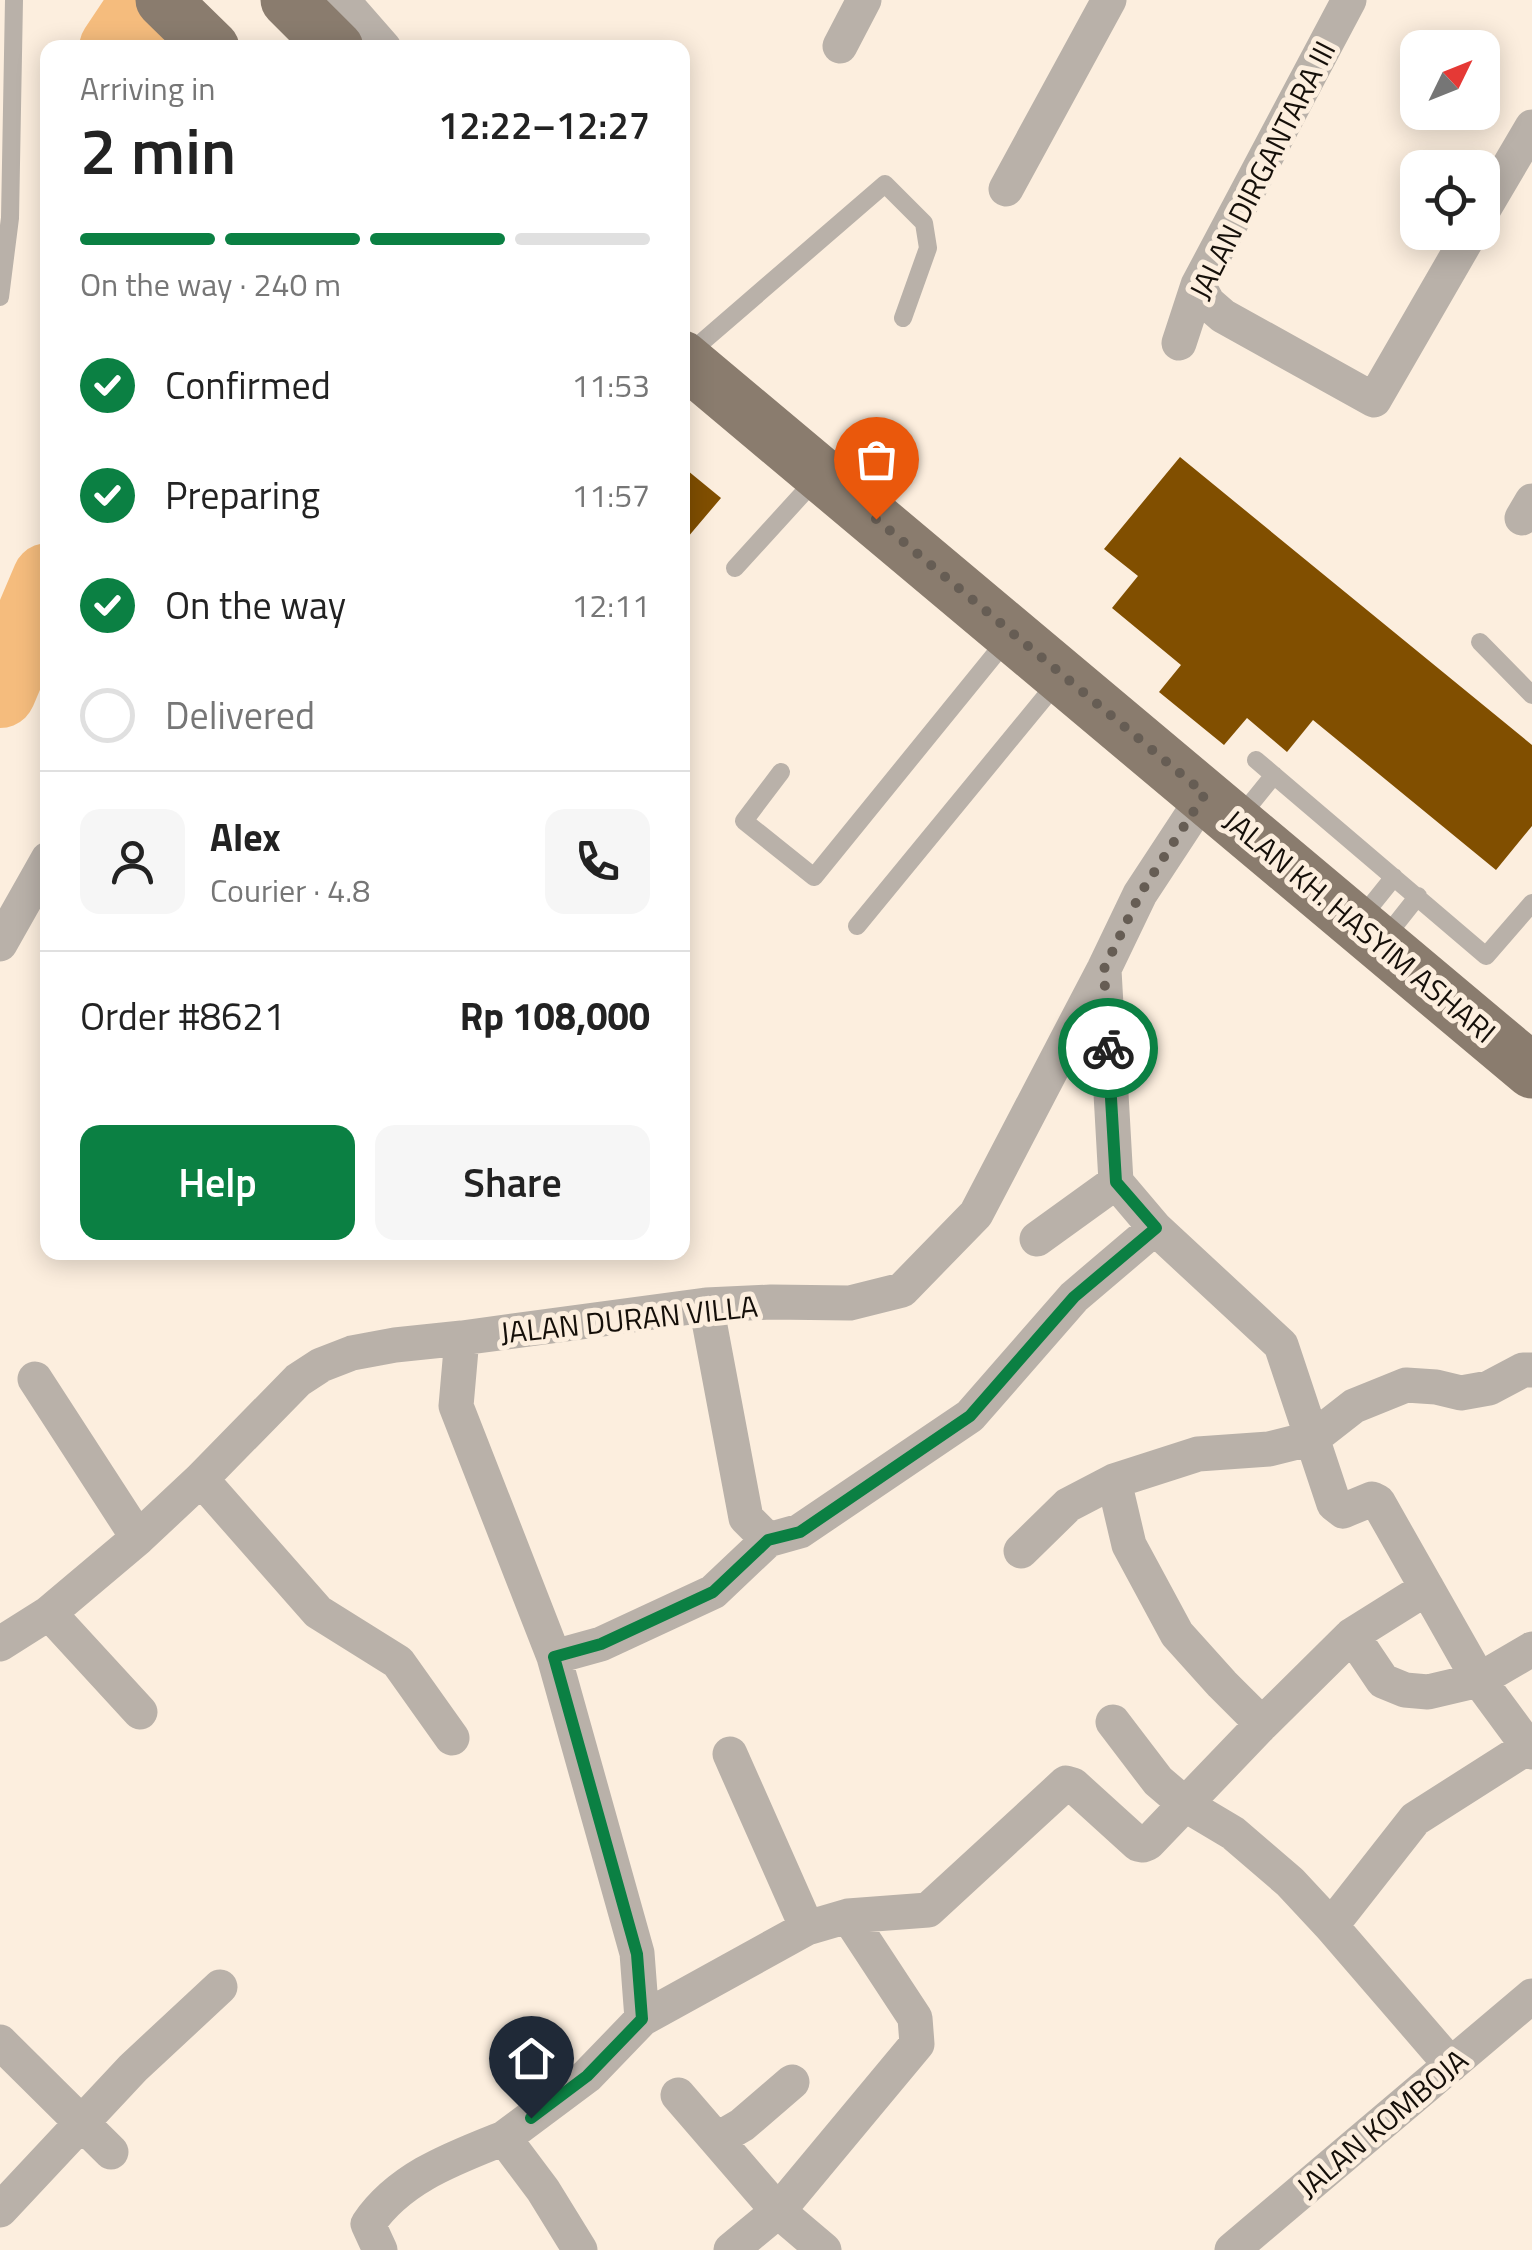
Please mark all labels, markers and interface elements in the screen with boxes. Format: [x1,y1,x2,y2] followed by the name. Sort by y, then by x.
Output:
[1400,30,1500,130] north arrow
[1400,30,1500,250] map controls
[1177,33,1347,307] street label: JALAN DIRGANTARA III
[80,64,216,112] text: Arriving in
[438,96,650,154] text: 12:22–12:27
[80,100,236,199] text: 2 min
[1400,150,1500,250] button: locate
[80,260,341,308] text: On the way · 240 m
[165,356,331,414] text: Confirmed
[80,358,135,413] icon: check
[571,361,650,409] text: 11:53
[834,417,919,520] pin
[849,432,904,487] icon: bag
[165,466,320,524] text: Preparing
[80,468,135,523] icon: check
[571,471,650,519] text: 11:57
[165,576,346,634] text: On the way
[80,578,135,633] icon: check
[571,581,650,629] text: 12:11
[165,686,315,744] text: Delivered
[1214,798,1506,1054] street label: JALAN KH. HASYIM ASHARI
[210,808,281,866] text: Alex
[80,809,185,914] button: person
[545,809,650,914] button: phone
[210,866,370,914] text: Courier · 4.8
[80,987,285,1045] text: Order #8621
[460,987,650,1045] text: Rp 108,000
[1058,998,1158,1098] courier
[1081,1021,1136,1076] icon: bike
[80,1125,355,1240] button: Help
[375,1125,650,1240] button: Share
[498,1283,760,1355] street label: JALAN DURAN VILLA
[489,2016,574,2119] pin
[504,2031,559,2086] icon: home
[1286,2037,1478,2209] street label: JALAN KOMBOJA

